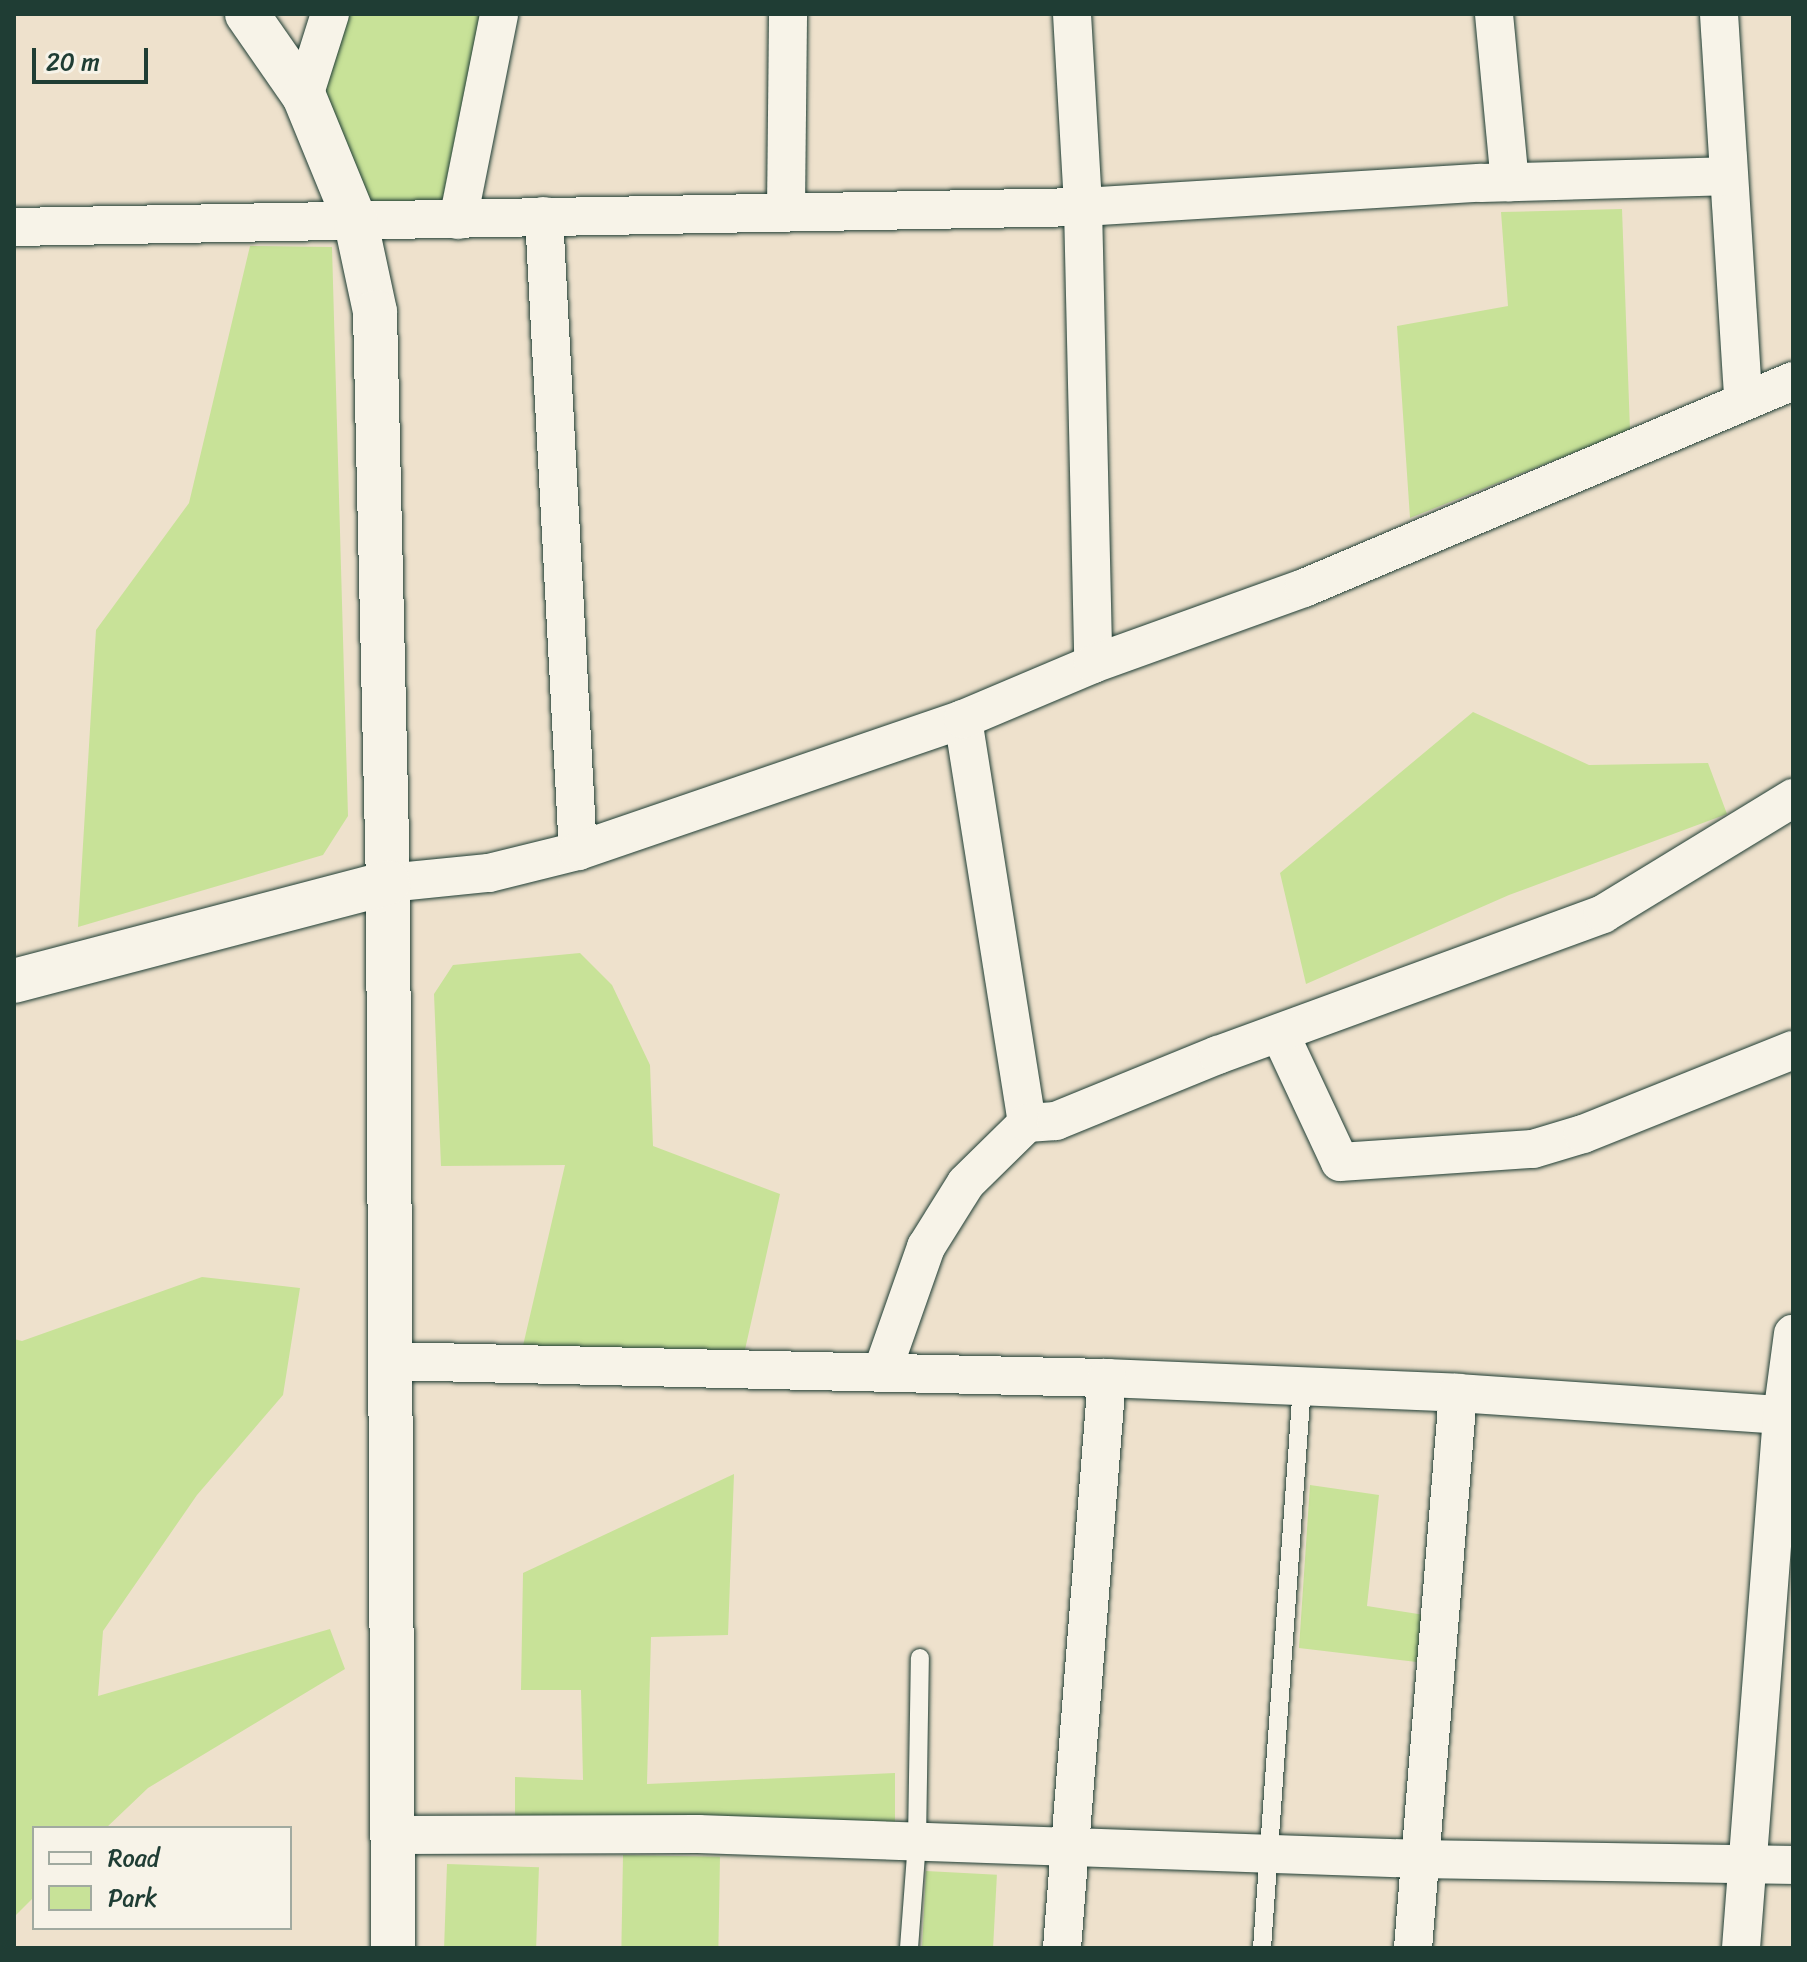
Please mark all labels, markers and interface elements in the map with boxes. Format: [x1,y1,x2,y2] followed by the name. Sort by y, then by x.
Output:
[36,32,152,82] scale bar
[46,41,100,83] text: 20 m
[32,1826,292,1930] legend
[108,1837,159,1879] text: Road
[108,1877,157,1919] text: Park

